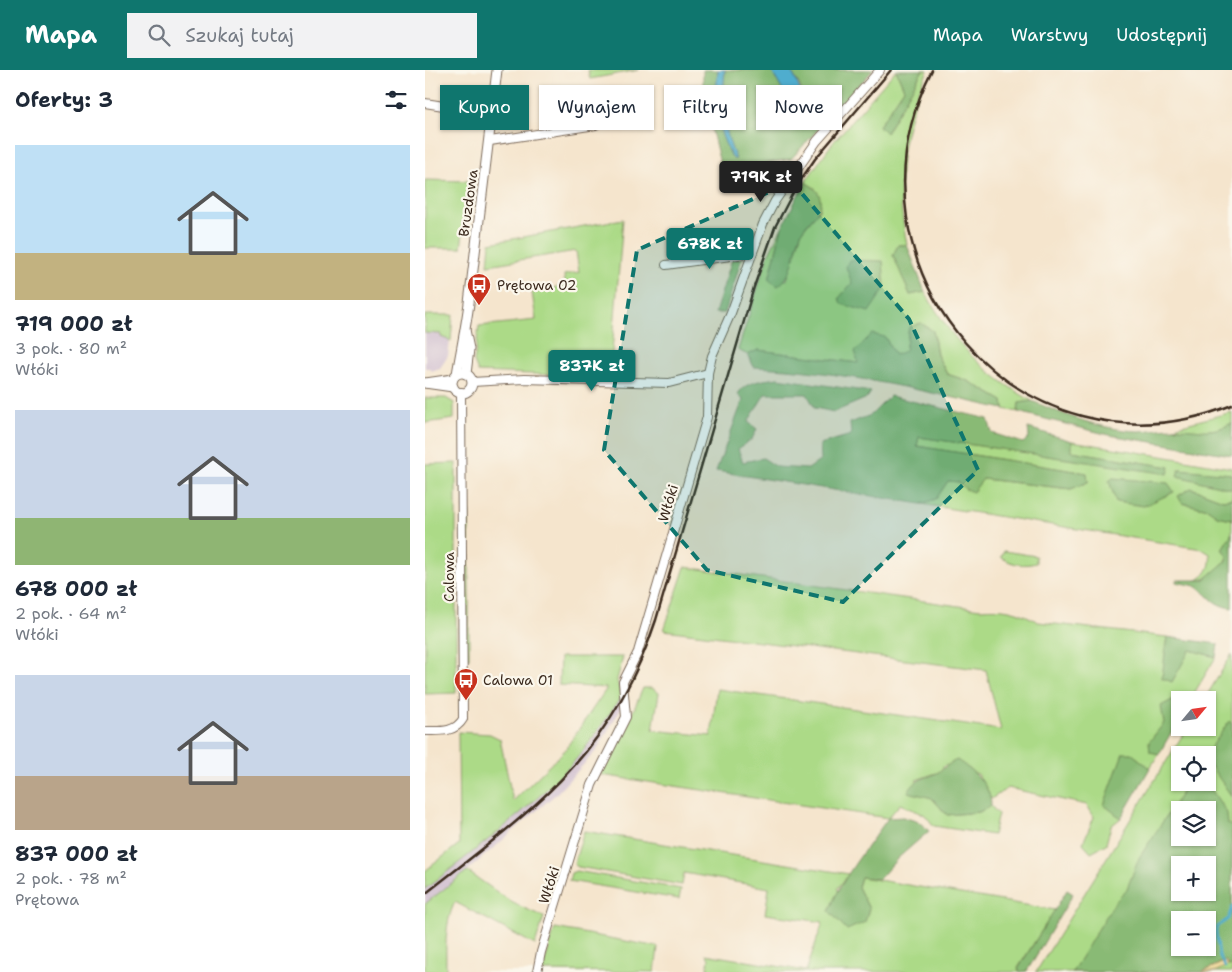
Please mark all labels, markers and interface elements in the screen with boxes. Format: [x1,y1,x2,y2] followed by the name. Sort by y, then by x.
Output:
[127,13,477,58] search box
[25,19,97,51] text: Mapa
[145,21,173,49] icon: search
[185,23,294,48] text: Szukaj tutaj
[933,23,983,47] text: Mapa
[1011,23,1088,47] text: Warstwy
[1116,23,1207,47] text: Udostępnij
[440,85,529,130] chip: Kupno
[539,85,654,130] chip: Wynajem
[664,85,746,130] chip: Filtry
[756,85,842,130] chip: Nowe
[15,86,113,114] text: Oferty: 3
[382,86,410,114] icon: filters
[715,160,807,203] pin: 719K zł
[730,166,792,187] text: 719K zł
[454,168,482,238] street label: Bruzdowa
[168,178,258,268] icon: home
[664,228,756,270] pin: 678K zł
[678,233,742,254] text: 678K zł
[466,272,492,306] bus stop icon: Prętowa 02
[497,276,577,294] place label: Prętowa 02
[15,310,132,338] text: 719 000 zł
[15,338,127,359] text: 3 pok. · 80 m²
[546,350,638,392] pin: 837K zł
[559,355,625,376] text: 837K zł
[15,359,59,380] text: Włóki
[168,443,258,533] icon: home
[654,482,682,524] street label: Włóki
[440,552,458,602] street label: Calowa
[15,575,137,603] text: 678 000 zł
[15,603,127,624] text: 2 pok. · 64 m²
[15,624,59,645] text: Włóki
[453,667,479,701] bus stop icon: Calowa 01
[483,671,553,689] place label: Calowa 01
[1171,691,1216,736] north arrow
[1171,691,1216,956] map controls
[168,708,258,798] icon: home
[1171,746,1216,791] button: locate
[1171,801,1216,846] button: layers
[15,840,138,868] text: 837 000 zł
[1171,856,1216,901] button: +
[535,864,563,906] street label: Włóki
[15,868,127,889] text: 2 pok. · 78 m²
[15,889,79,910] text: Prętowa
[1171,911,1216,956] button: −

